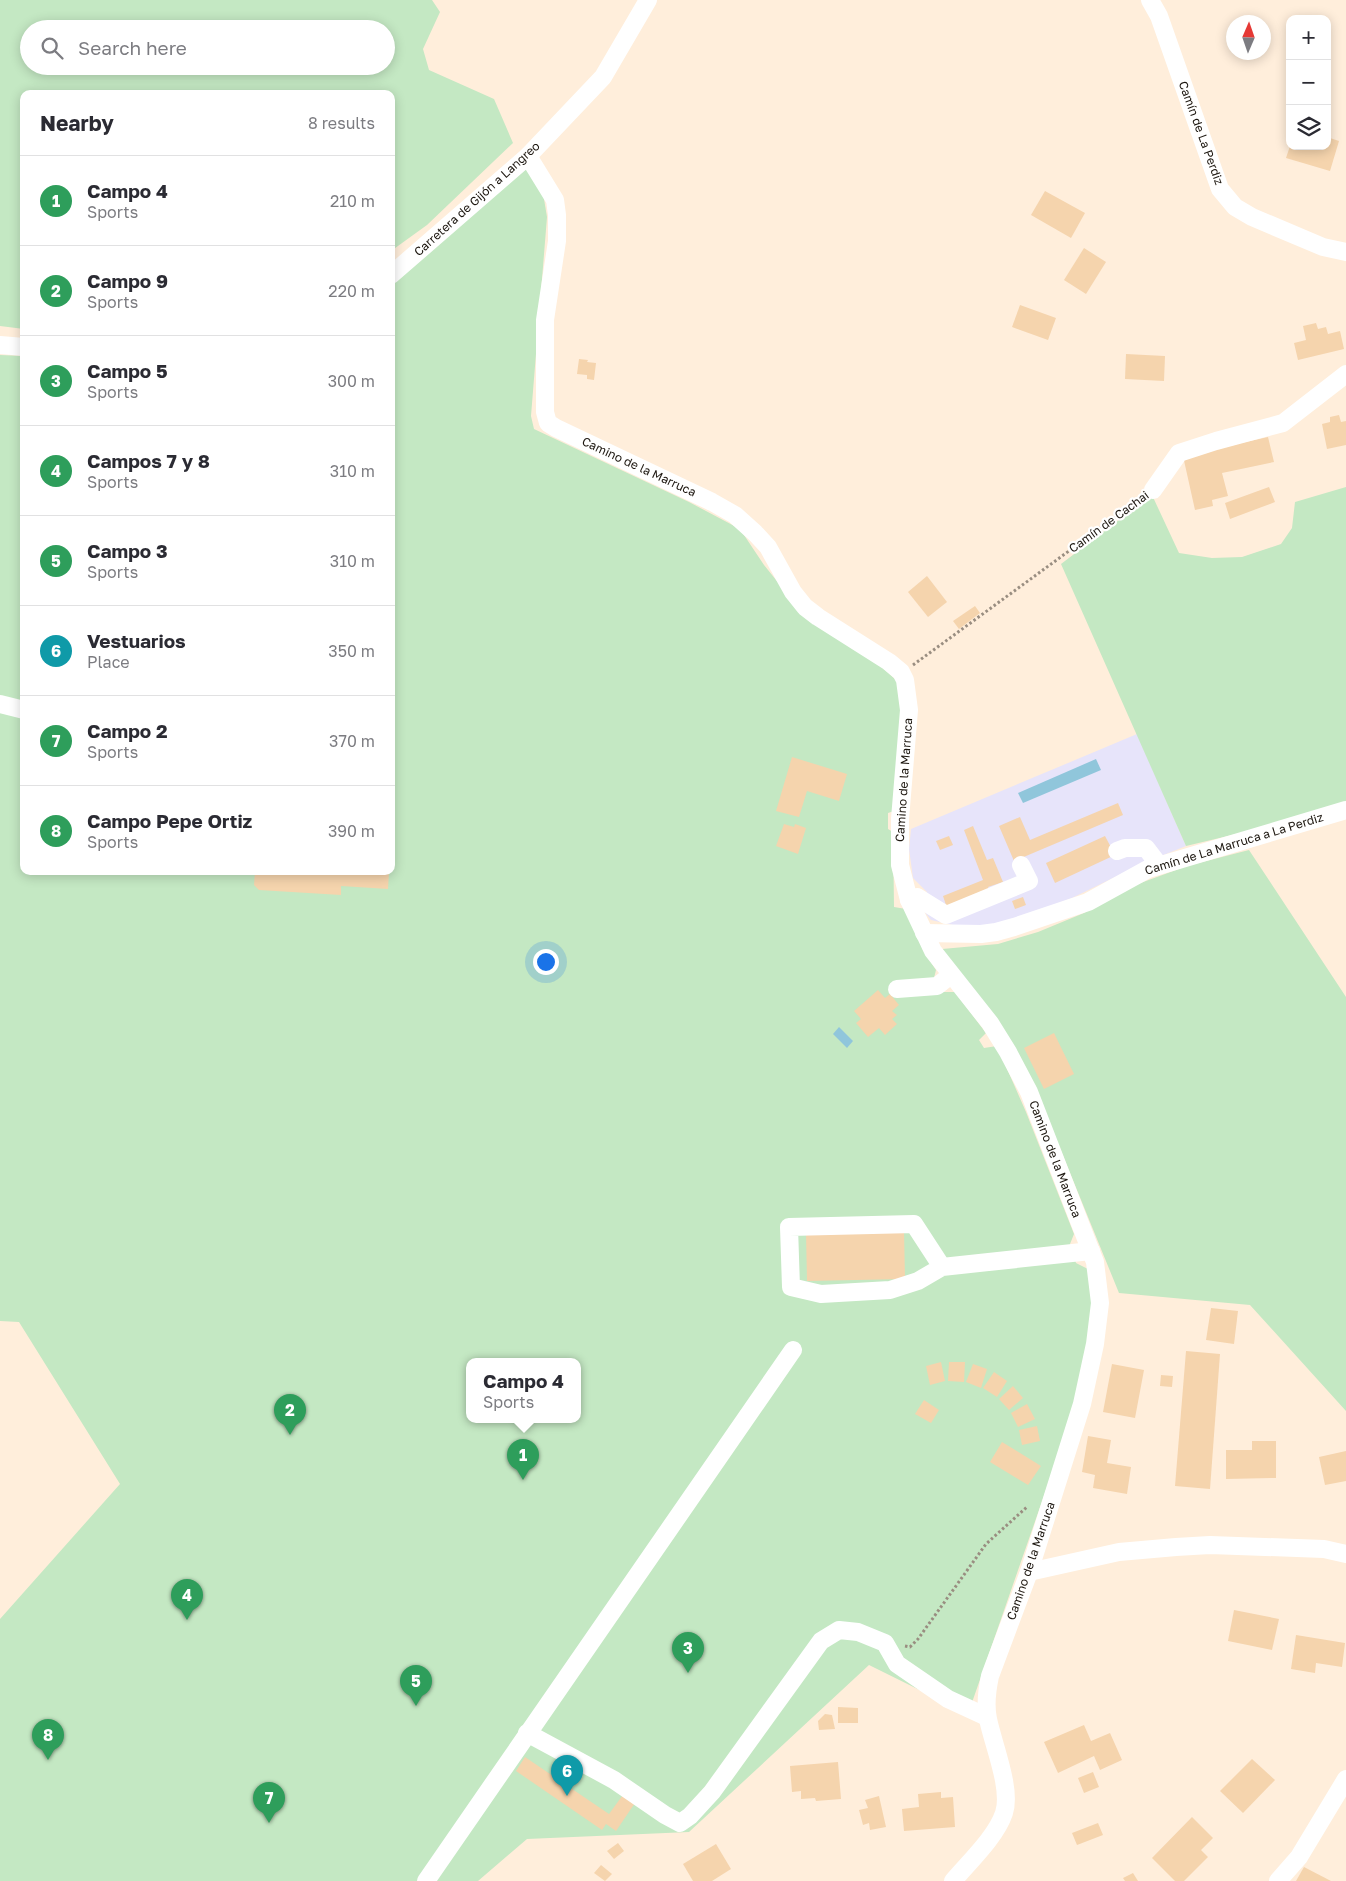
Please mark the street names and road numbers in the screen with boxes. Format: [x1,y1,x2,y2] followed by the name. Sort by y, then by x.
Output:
[1176,79,1227,187] street label: Camín de La Perdiz
[411,138,543,259] street label: Carretera de Gijón a Langreo
[580,433,699,500] street label: Camino de la Marruca
[1066,488,1152,556] street label: Camín de Cachai
[892,717,915,843] street label: Camino de la Marruca
[1143,809,1325,878] street label: Camín de La Marruca a La Perdiz
[1026,1098,1085,1220] street label: Camino de la Marruca
[1003,1500,1058,1622] street label: Camino de la Marruca

